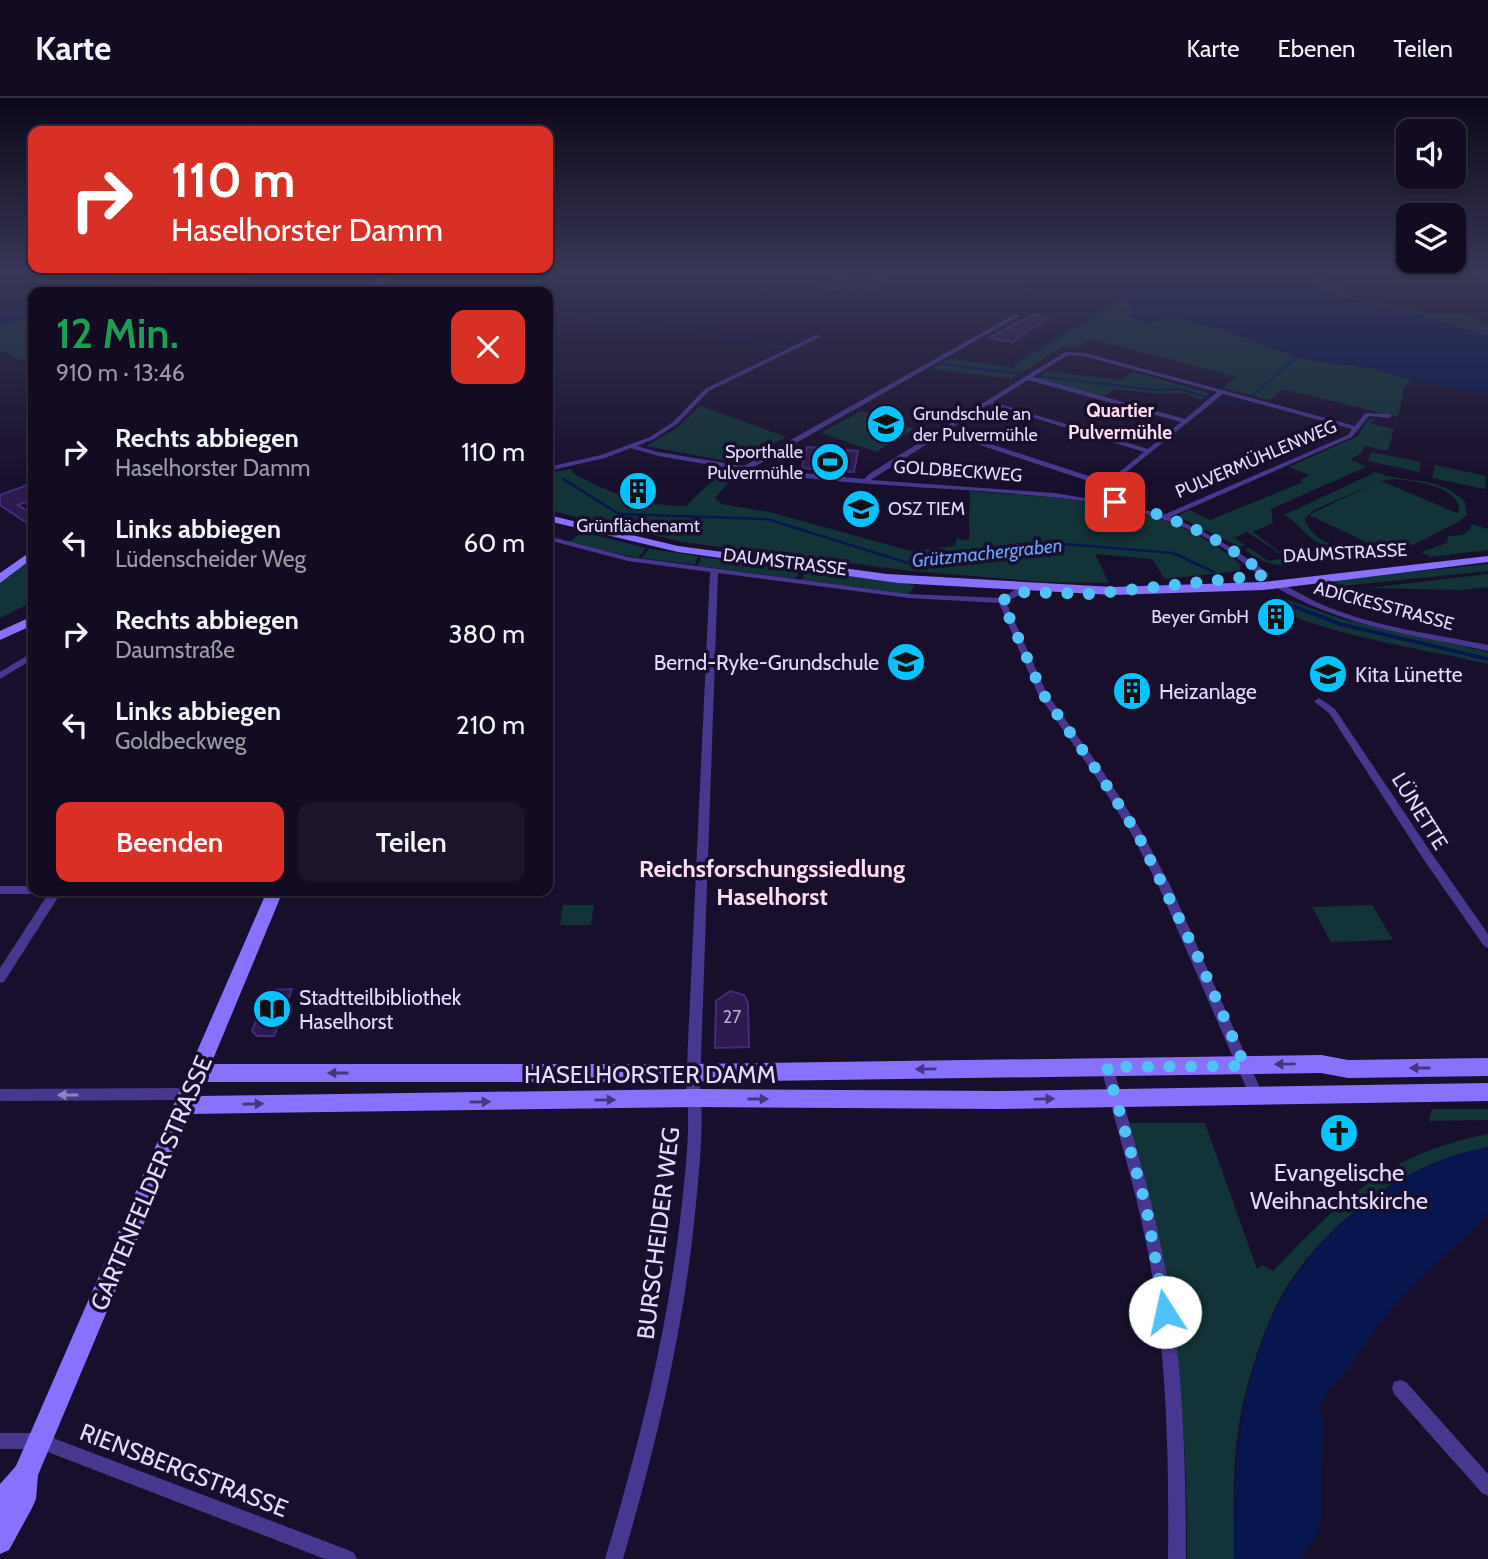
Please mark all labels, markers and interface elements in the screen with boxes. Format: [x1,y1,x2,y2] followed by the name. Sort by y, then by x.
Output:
[35,28,111,68] text: Karte
[1186,34,1239,63] text: Karte
[1277,34,1355,63] text: Ebenen
[1393,34,1453,63] text: Teilen
[1396,119,1466,273] map controls
[1396,119,1466,189] button: sound
[171,150,295,209] text: 110 m
[56,154,147,245] icon: right
[1396,203,1466,273] button: layers
[171,210,443,249] text: Haselhorster Damm
[56,307,179,359] text: 12 Min.
[451,310,525,384] button: close
[56,359,185,387] text: 910 m · 13:46
[1068,399,1172,444] district label: Quartier Pulvermühle
[865,403,907,445] school or university icon: Grundschule an der Pulvermühle
[913,403,1038,446] place label: Grundschule an der Pulvermühle
[1172,415,1340,503] street label: PULVERMÜHLENWEG
[115,422,299,454] text: Rechts abbiegen
[56,433,94,471] icon: right
[461,436,525,468] text: 110 m
[707,441,803,484] place label: Sporthalle Pulvermühle
[809,441,851,483] sports icon: Sporthalle Pulvermühle
[115,454,310,482] text: Haselhorster Damm
[893,456,1023,486] street label: GOLDBECKWEG
[617,470,659,512] building icon: Grünflächenamt
[1085,472,1145,532] pin
[1096,483,1134,521] icon: arrive
[840,488,882,530] school or university icon: OSZ TIEM
[888,498,965,520] place label: OSZ TIEM
[115,513,281,545] text: Links abbiegen
[576,515,700,537] place label: Grünflächenamt
[56,524,94,562] icon: left
[463,527,525,559] text: 60 m
[911,534,1063,572] water label: Grützmachergraben
[1282,539,1408,567] street label: DAUMSTRASSE
[722,544,848,580] street label: DAUMSTRASSE
[115,545,306,573] text: Lüdenscheider Weg
[1312,577,1456,635] street label: ADICKESSTRASSE
[1255,596,1297,638] building icon: Beyer GmbH
[115,604,299,636] text: Rechts abbiegen
[1151,606,1249,628] place label: Beyer GmbH
[56,615,94,653] icon: right
[448,618,525,650] text: 380 m
[115,636,235,664] text: Daumstraße
[885,641,927,683] school or university icon: Bernd-Ryke-Grundschule
[654,650,879,675] place label: Bernd-Ryke-Grundschule
[1307,653,1349,695] school or university icon: Kita Lünette
[1355,662,1463,687] place label: Kita Lünette
[1111,670,1153,712] building icon: Heizanlage
[1159,679,1257,704] place label: Heizanlage
[115,695,281,727] text: Links abbiegen
[56,706,94,744] icon: left
[456,709,525,741] text: 210 m
[115,727,246,755] text: Goldbeckweg
[1387,768,1453,854] street label: LÜNETTE
[56,802,284,882] button: Beenden
[298,802,525,882] button: Teilen
[639,854,905,911] district label: Reichsforschungssiedlung Haselhorst
[299,985,462,1034] place label: Stadtteilbibliothek Haselhorst
[251,988,293,1030] library icon: Stadtteilbibliothek Haselhorst
[723,1006,741,1028] house number: 27
[84,1051,218,1315] street label: GARTENFELDER STRASSE
[1274,1059,1296,1070] one-way arrow
[524,1060,776,1089] street label: HASELHORSTER DAMM
[1409,1062,1431,1074] one-way arrow
[915,1064,937,1075] one-way arrow
[327,1067,349,1079] one-way arrow
[57,1089,79,1101] one-way arrow
[747,1093,769,1105] one-way arrow
[1033,1093,1055,1105] one-way arrow
[594,1094,616,1106] one-way arrow
[469,1096,491,1107] one-way arrow
[242,1099,264,1110] one-way arrow
[1318,1112,1360,1154] church icon: Evangelische Weihnachtskirche
[631,1125,685,1341] street label: BURSCHEIDER WEG
[1250,1158,1428,1215] place label: Evangelische Weihnachtskirche
[1128,1275,1202,1349] position arrow
[76,1417,292,1523] street label: RIENSBERGSTRASSE

